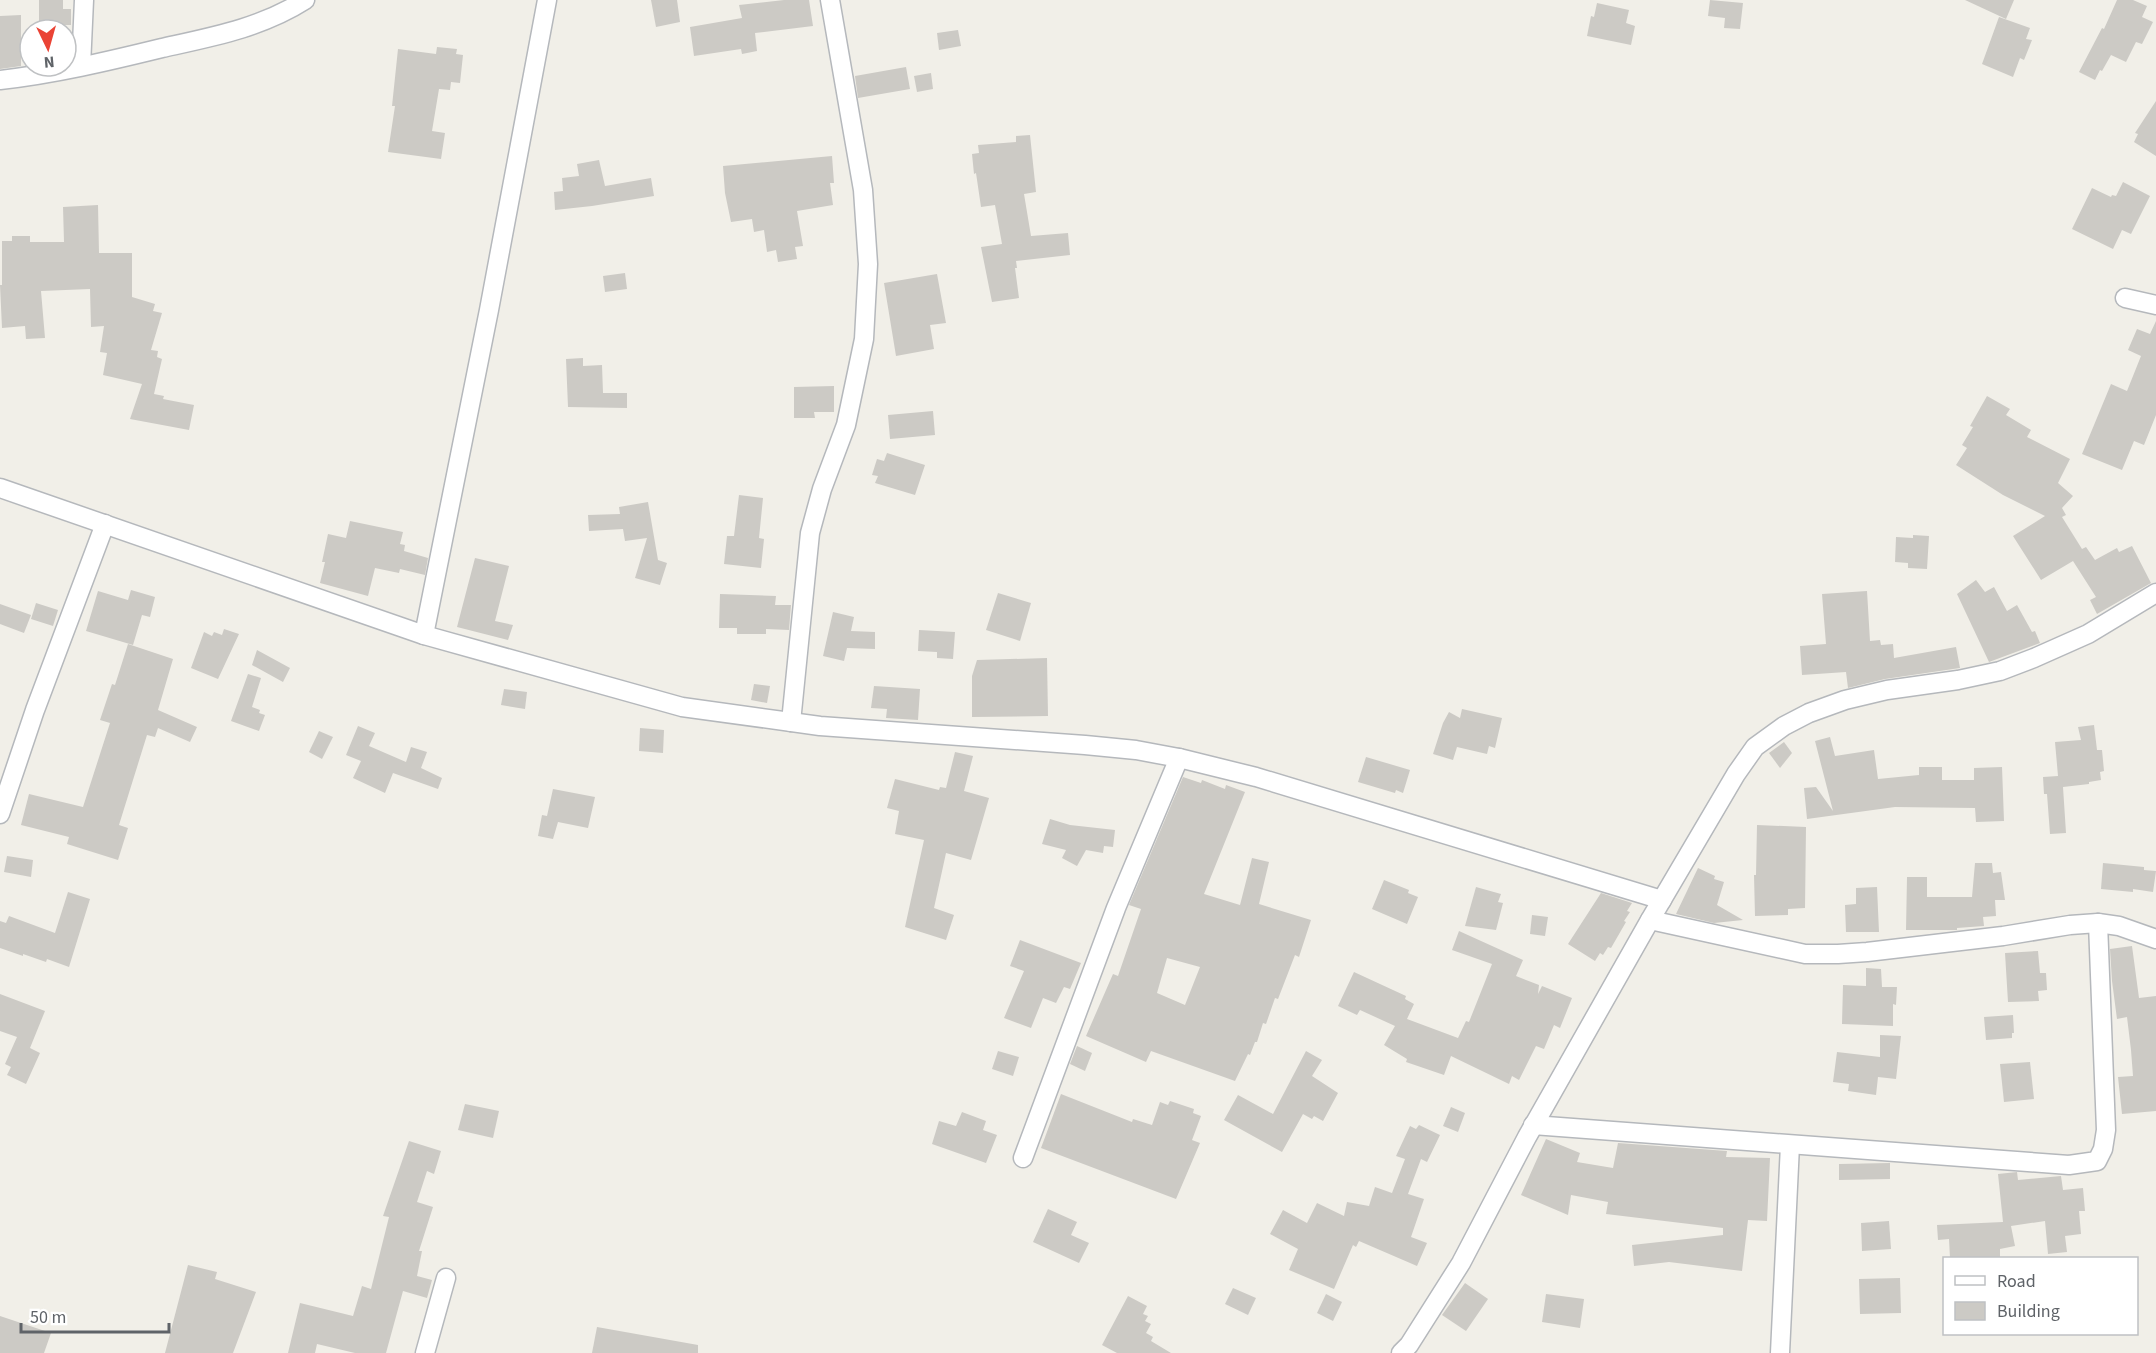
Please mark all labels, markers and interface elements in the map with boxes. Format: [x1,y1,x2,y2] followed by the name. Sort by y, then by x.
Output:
[18,18,78,78] north arrow
[43,51,55,73] text: N
[1943,1257,2138,1335] legend
[1997,1269,2036,1294] text: Road
[21,1296,170,1334] scale bar
[1997,1299,2060,1324] text: Building
[30,1305,66,1330] text: 50 m

